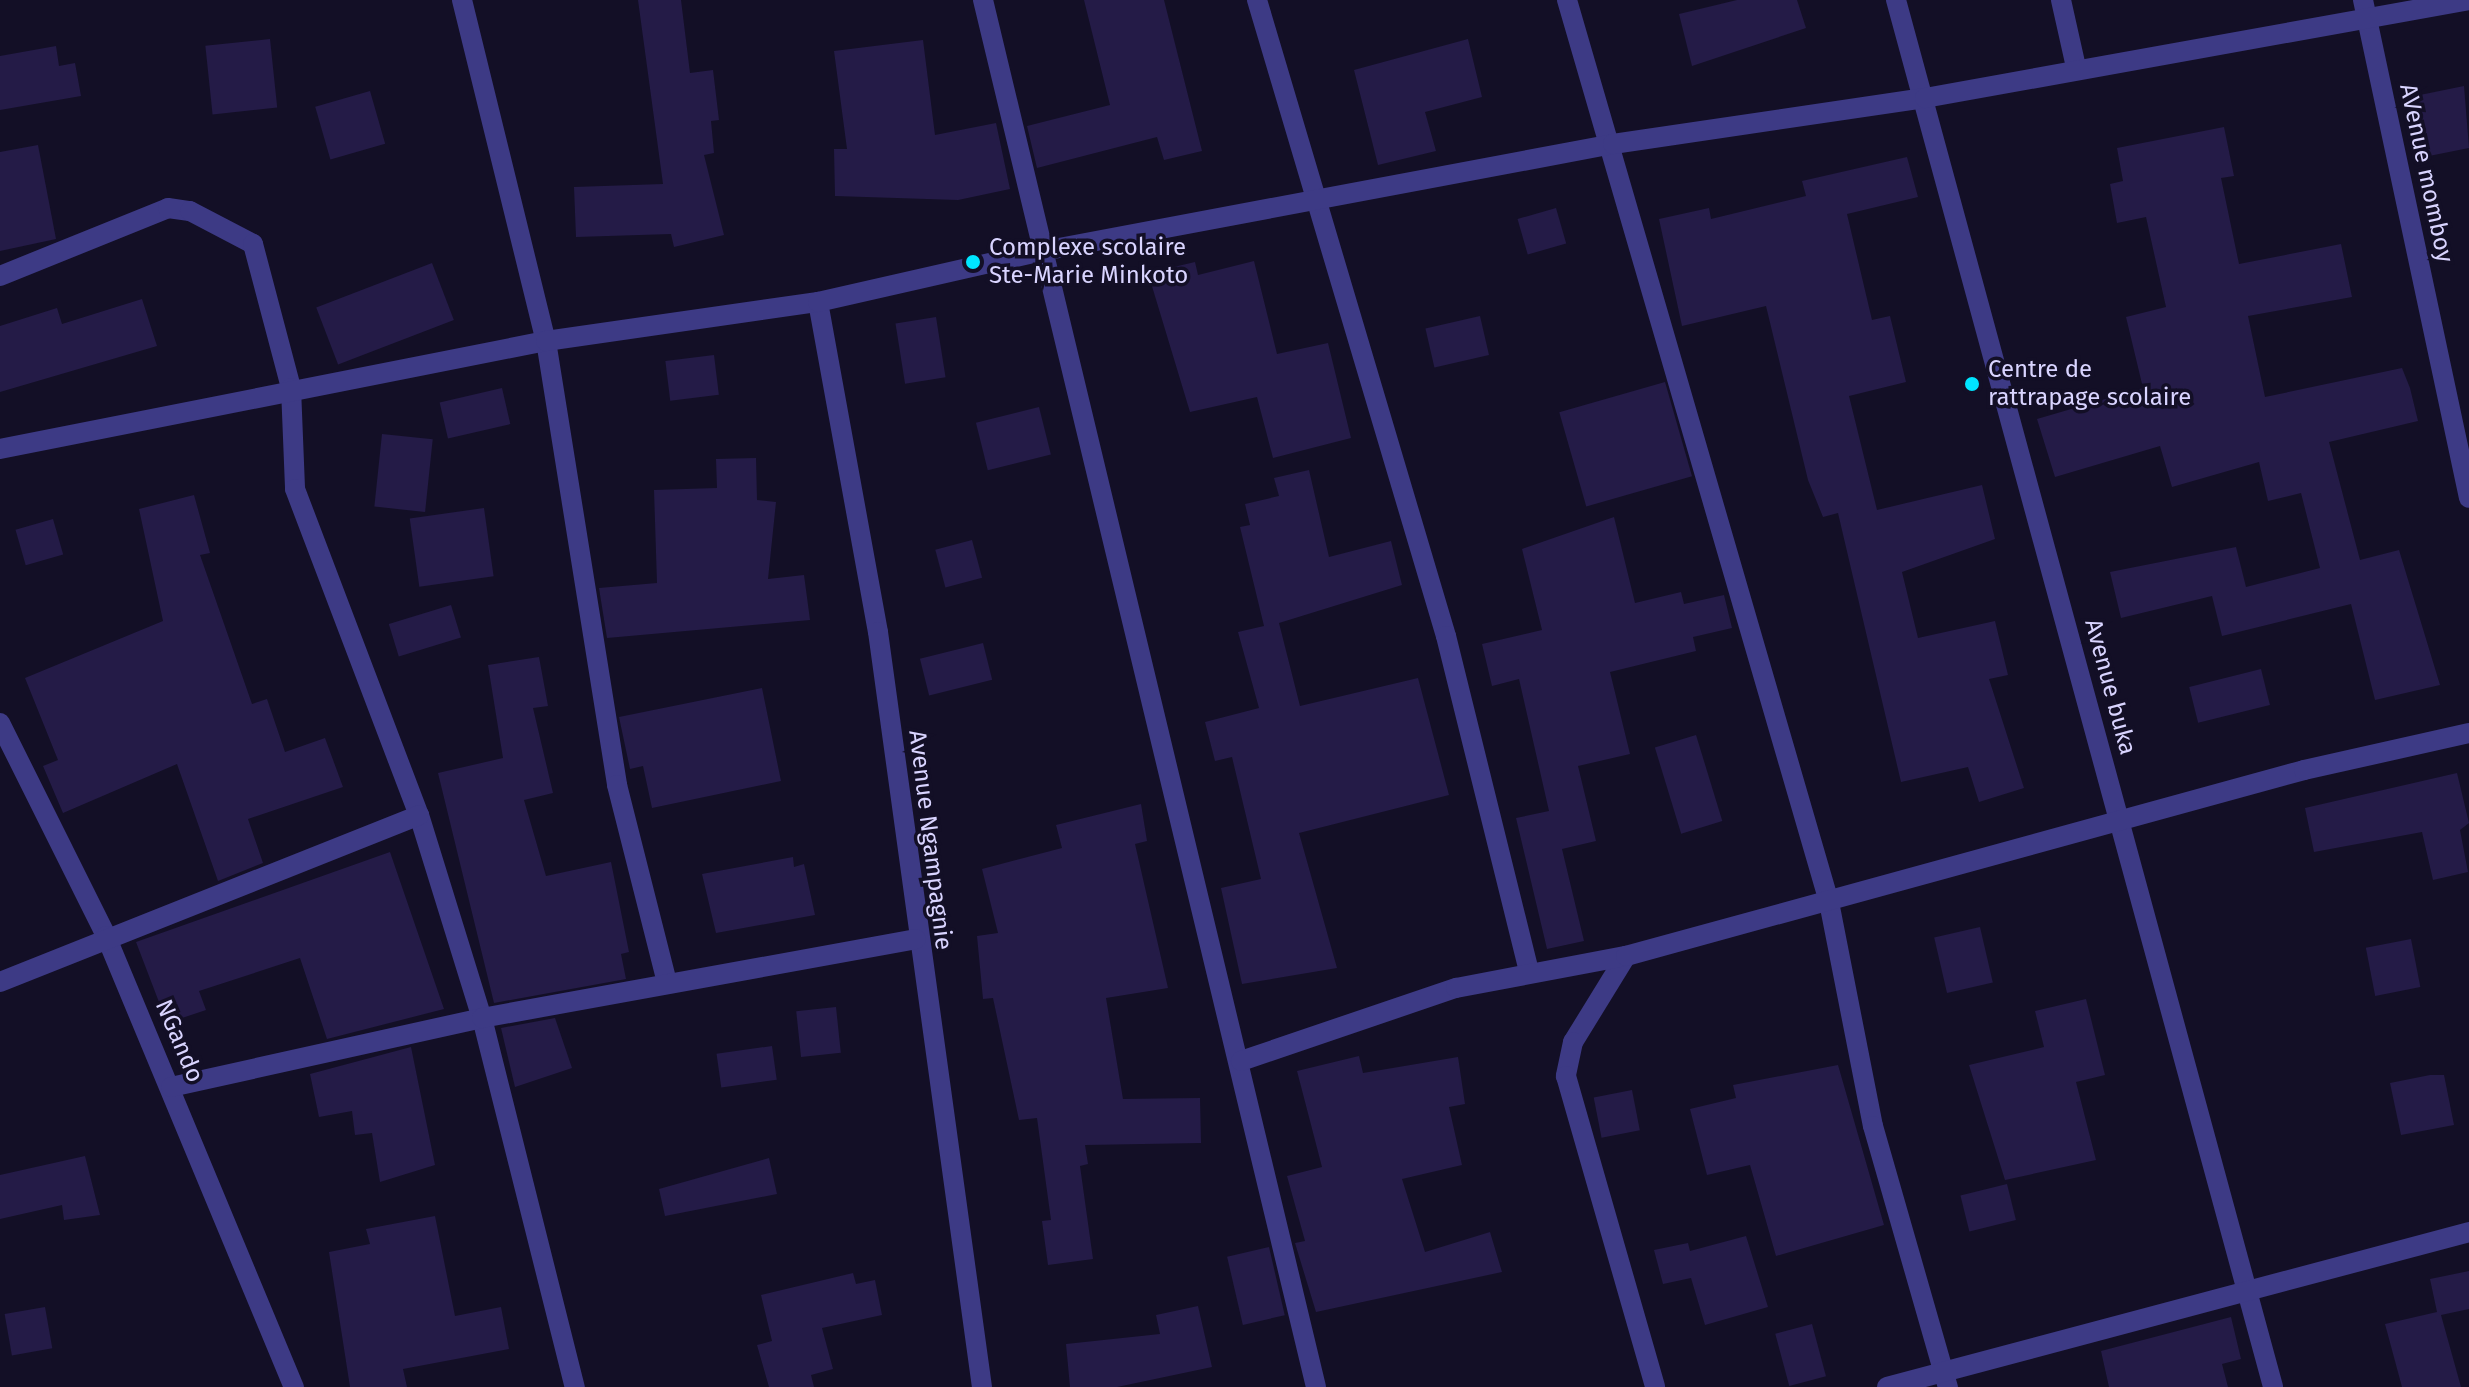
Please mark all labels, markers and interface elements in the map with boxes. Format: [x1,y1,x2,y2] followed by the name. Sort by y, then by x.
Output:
[2393,81,2459,265] street label: AVenue momboy
[989,234,1188,290] place label: Complexe scolaire Ste-Marie Minkoto
[964,253,982,271] marker: Complexe scolaire Ste-Marie Minkoto
[1988,356,2191,412] place label: Centre de rattrapage scolaire
[1963,375,1981,393] marker: Centre de rattrapage scolaire
[2078,616,2142,758] street label: Avenue buka
[902,728,958,952] street label: Avenue Ngampagnie
[149,995,209,1087] street label: NGando

